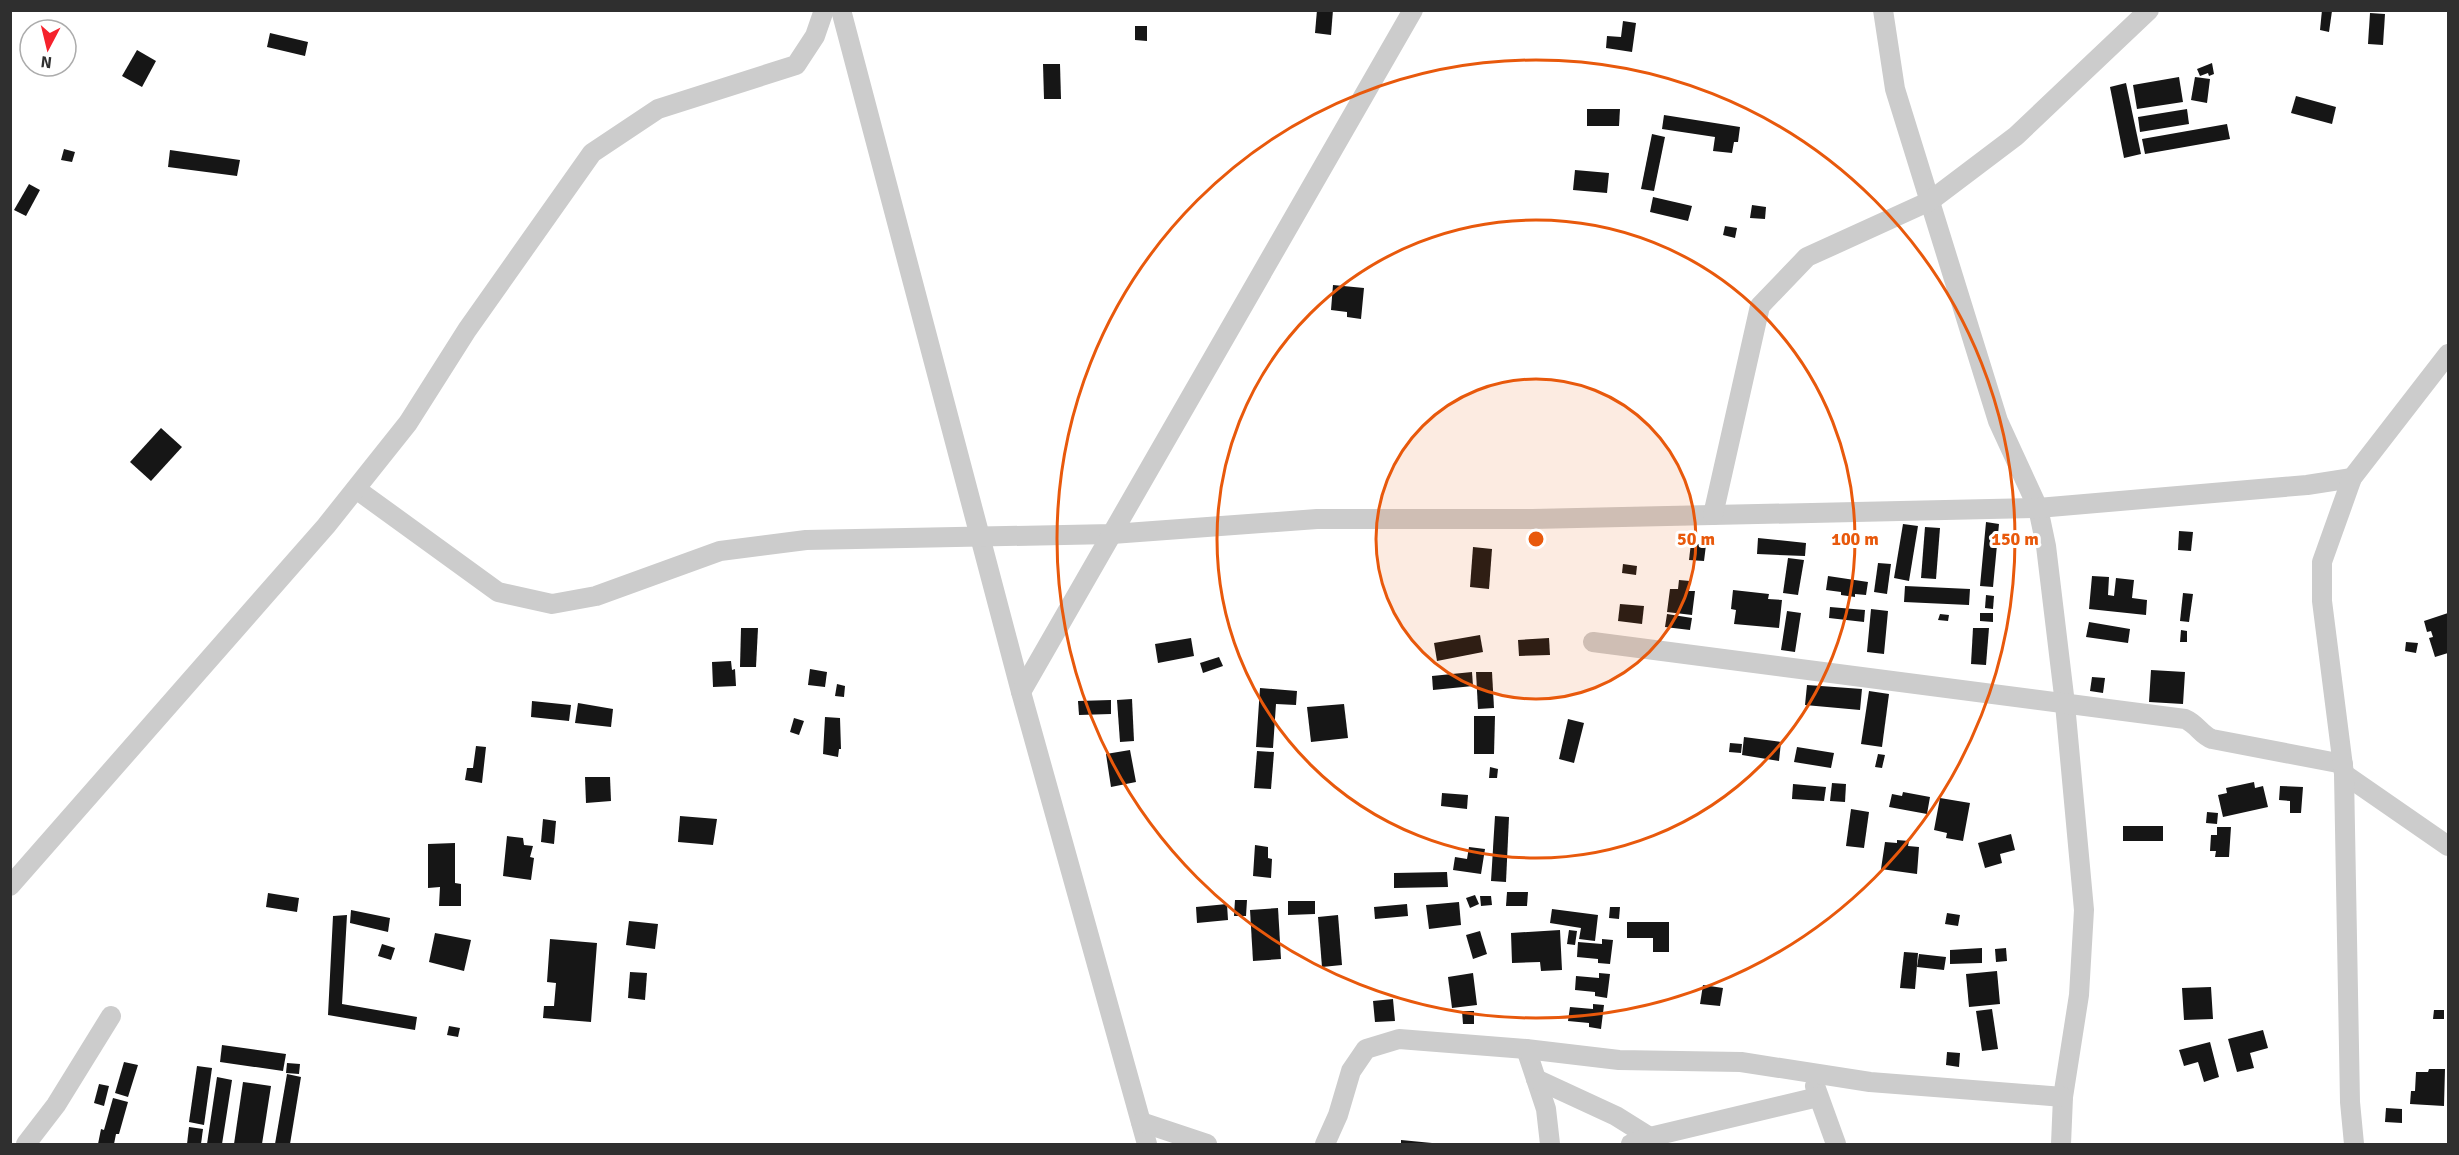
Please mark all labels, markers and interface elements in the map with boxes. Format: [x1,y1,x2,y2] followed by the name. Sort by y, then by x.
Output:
[18,18,78,78] north arrow
[40,51,53,72] text: N
[1677,528,1715,550] text: 50 m
[1831,528,1879,550] text: 100 m
[1991,528,2039,550] text: 150 m
[1526,529,1546,549] centre of rings

